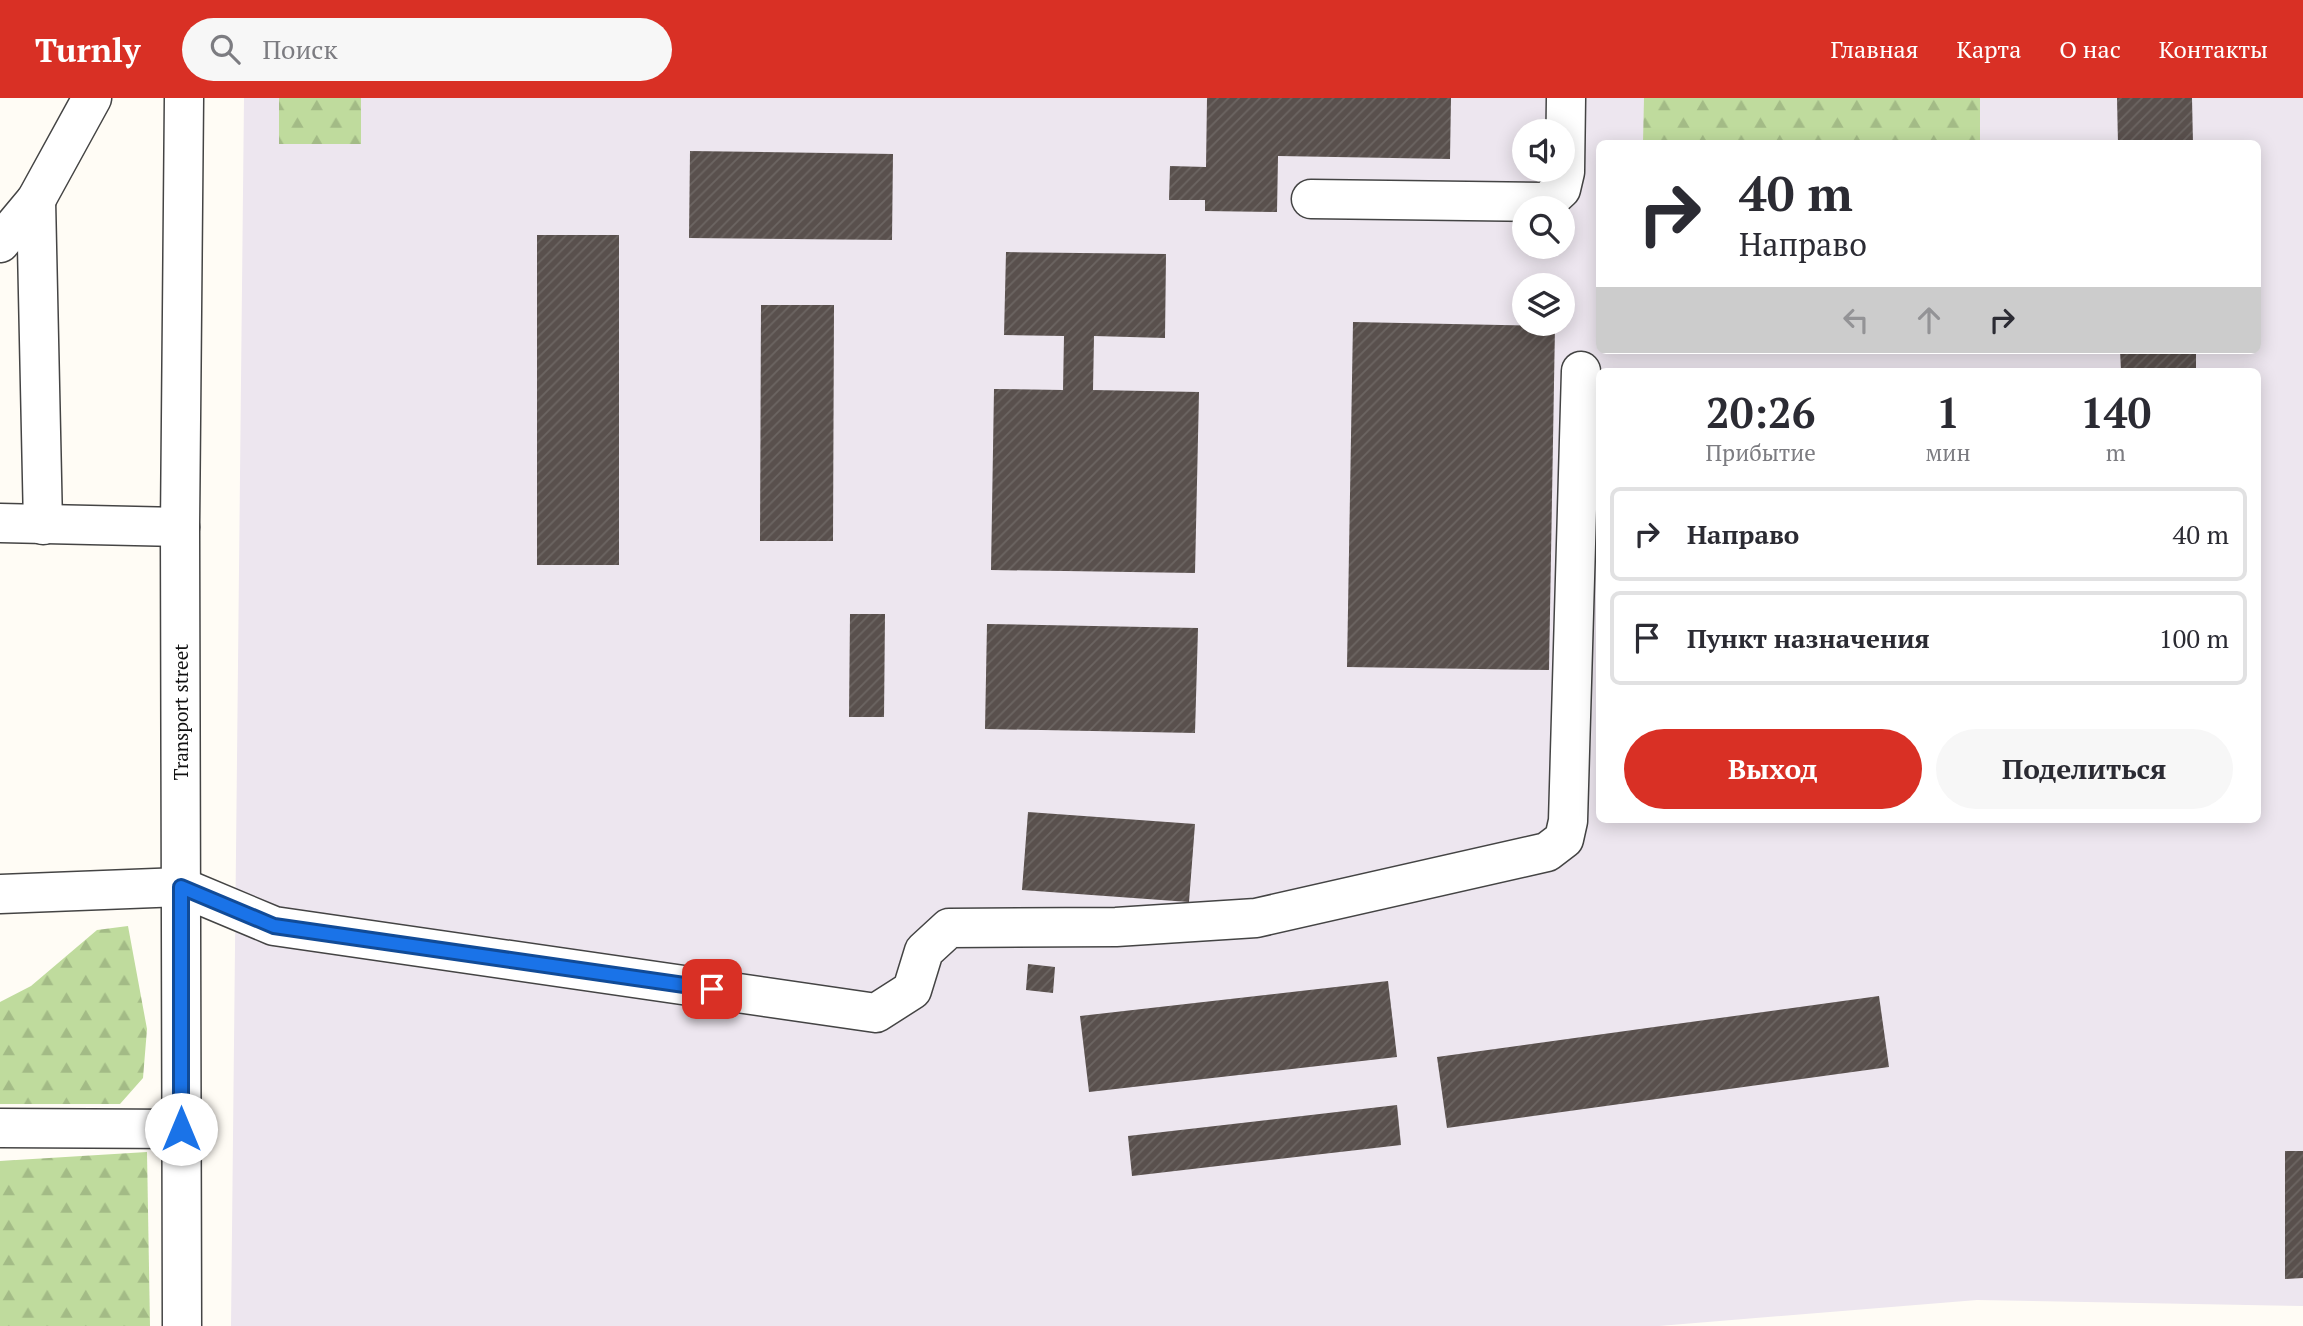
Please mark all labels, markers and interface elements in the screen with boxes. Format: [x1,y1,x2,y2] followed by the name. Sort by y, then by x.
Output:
[182,18,672,81] search box
[35,28,140,71] text: Turnly
[206,30,244,68] icon: search
[262,32,338,66] text: Поиск
[1830,33,1918,65] text: Главная
[1956,33,2021,65] text: Карта
[2059,33,2121,65] text: О нас
[2159,33,2268,65] text: Контакты
[1512,119,1575,336] map controls
[1512,119,1575,182] button: sound
[1739,160,1853,225] text: 40 m
[1624,168,1715,259] icon: right
[1512,196,1575,259] button: search
[1739,223,1867,265] text: Направо
[1512,273,1575,336] button: layers
[1837,301,1875,339] icon: left
[1910,301,1948,339] icon: ahead
[1983,301,2021,339] icon: right
[1706,384,1815,440] text: 20:26
[1936,384,1960,440] text: 1
[2080,384,2151,440] text: 140
[1706,437,1816,468] text: Прибытие
[1925,437,1971,468] text: мин
[2106,437,2126,468] text: m
[1628,515,1666,553] icon: right
[1687,517,1799,551] text: Направо
[2173,517,2229,551] text: 40 m
[1628,619,1666,657] icon: arrive
[1687,621,1930,655] text: Пункт назначения
[2159,621,2229,655] text: 100 m
[168,644,193,780] street label: Transport street
[1624,729,1922,809] button: Выход
[1936,729,2233,809] button: Поделиться
[682,959,742,1019] pin
[693,970,731,1008] icon: arrive
[144,1092,218,1166] position arrow

